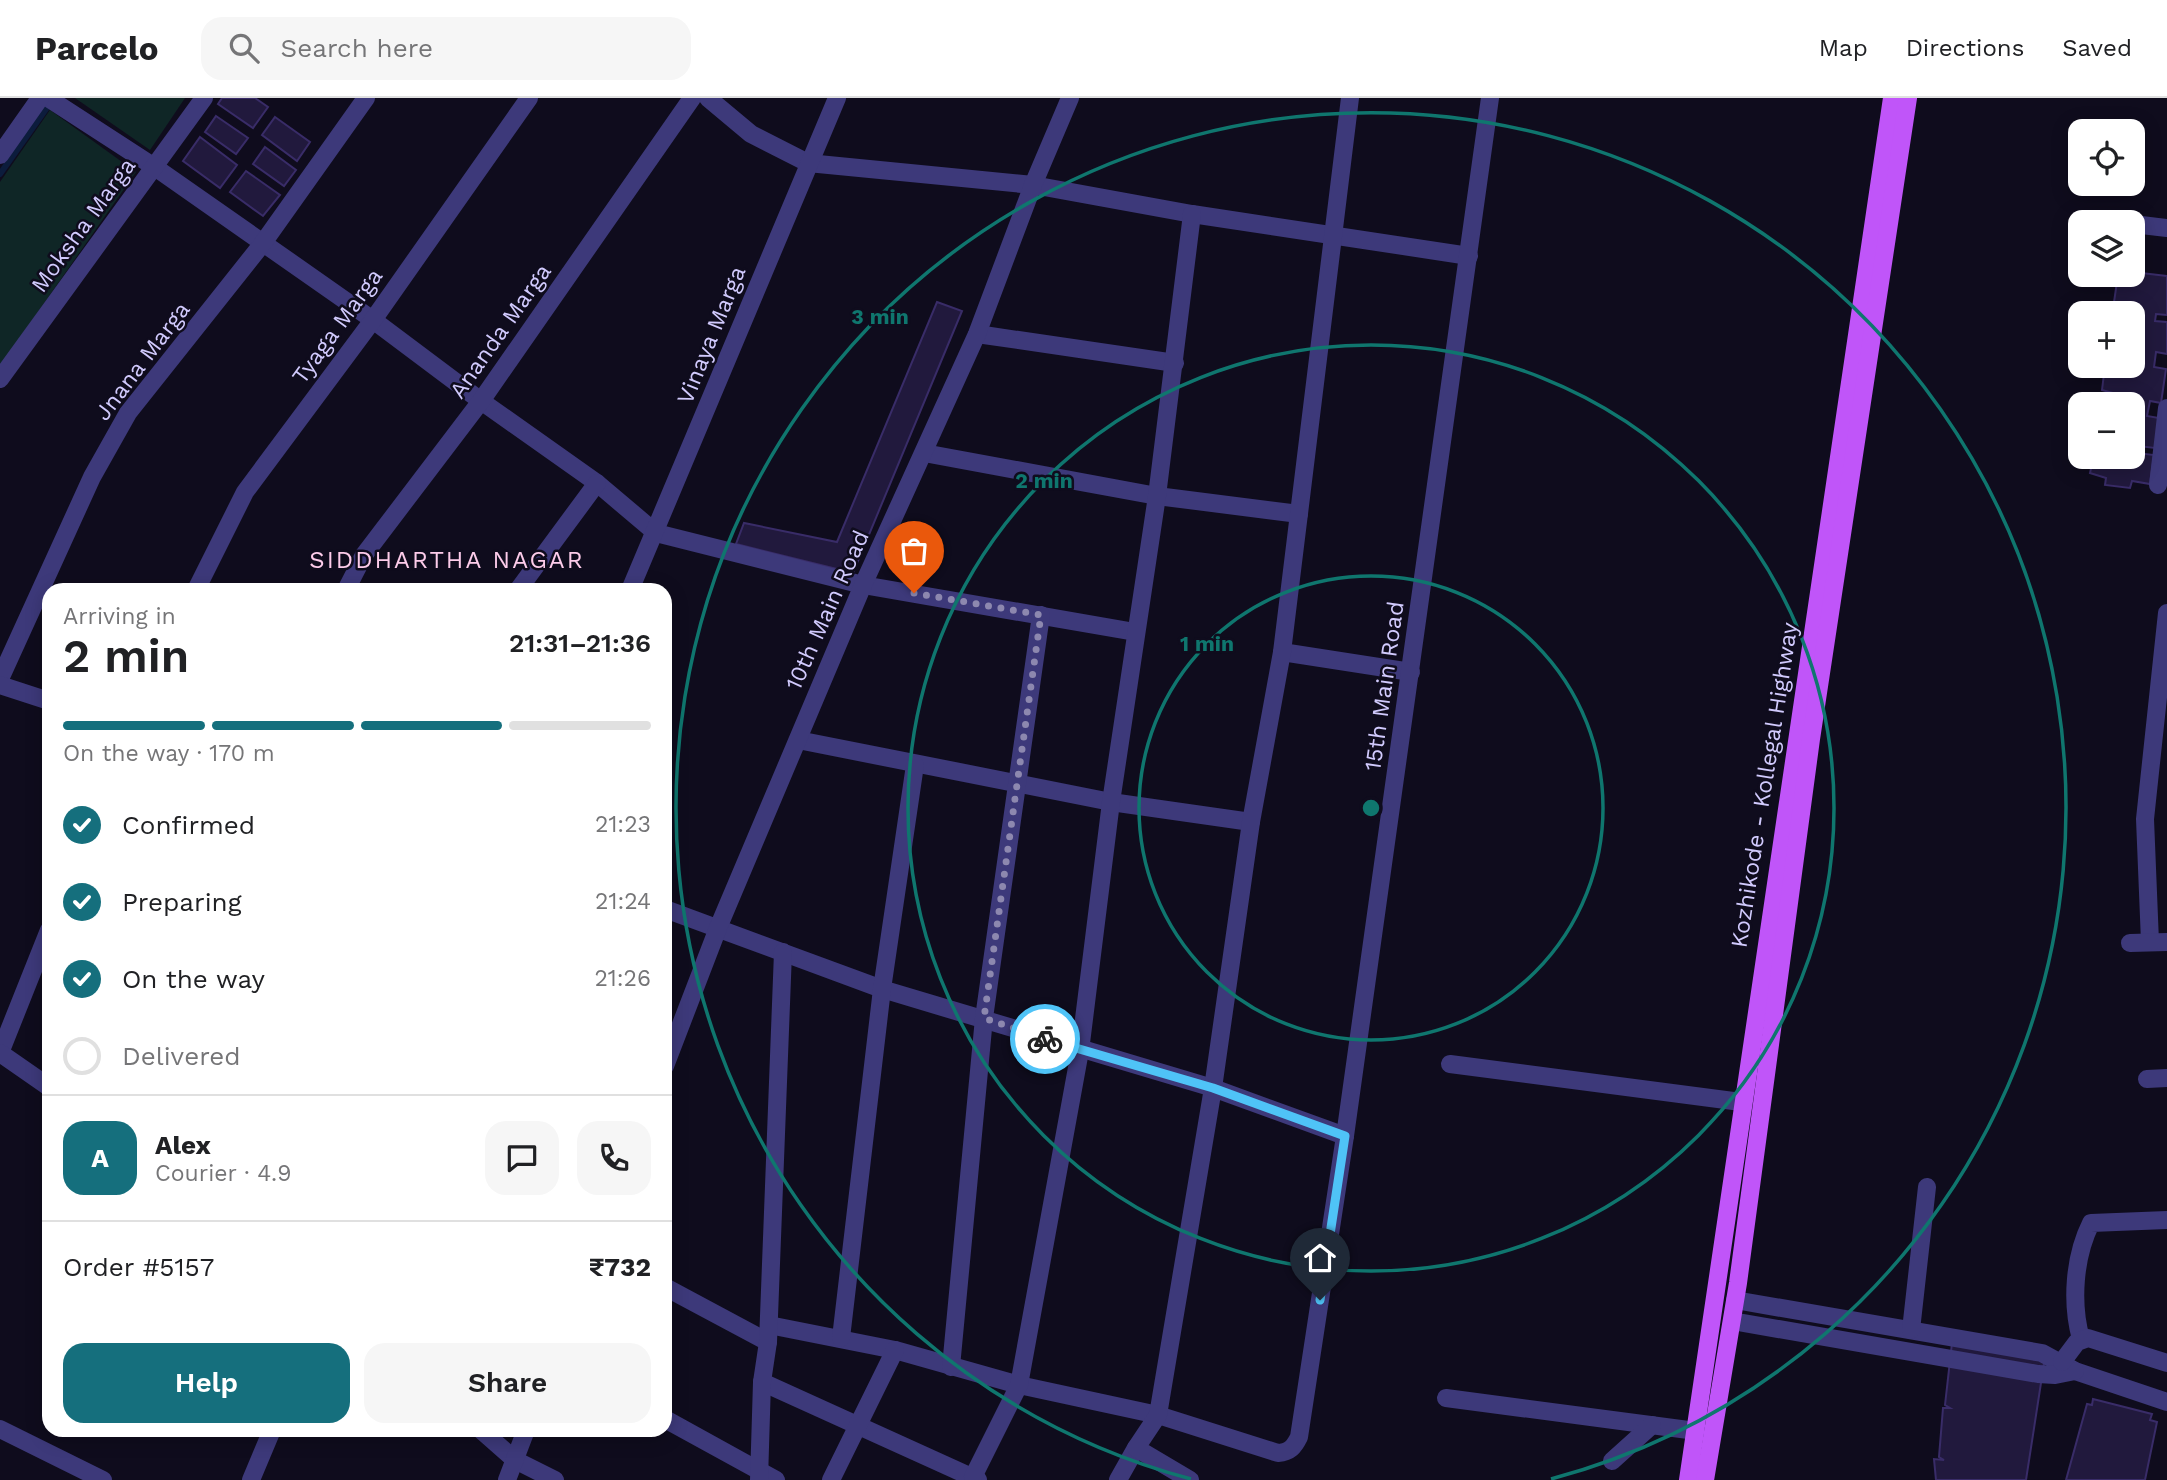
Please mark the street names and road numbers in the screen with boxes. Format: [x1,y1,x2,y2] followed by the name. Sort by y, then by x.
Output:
[26,153,141,298] street label: Moksha Marga
[444,259,557,404] street label: Ananda Marga
[672,262,751,408] street label: Vinaya Marga
[287,263,388,389] street label: Tyaga Marga
[89,297,196,426] street label: Jnana Marga
[780,526,875,694] street label: 10th Main Road
[1359,600,1410,773] street label: 15th Main Road
[1725,620,1804,950] street label: Kozhikode - Kollegal Highway

